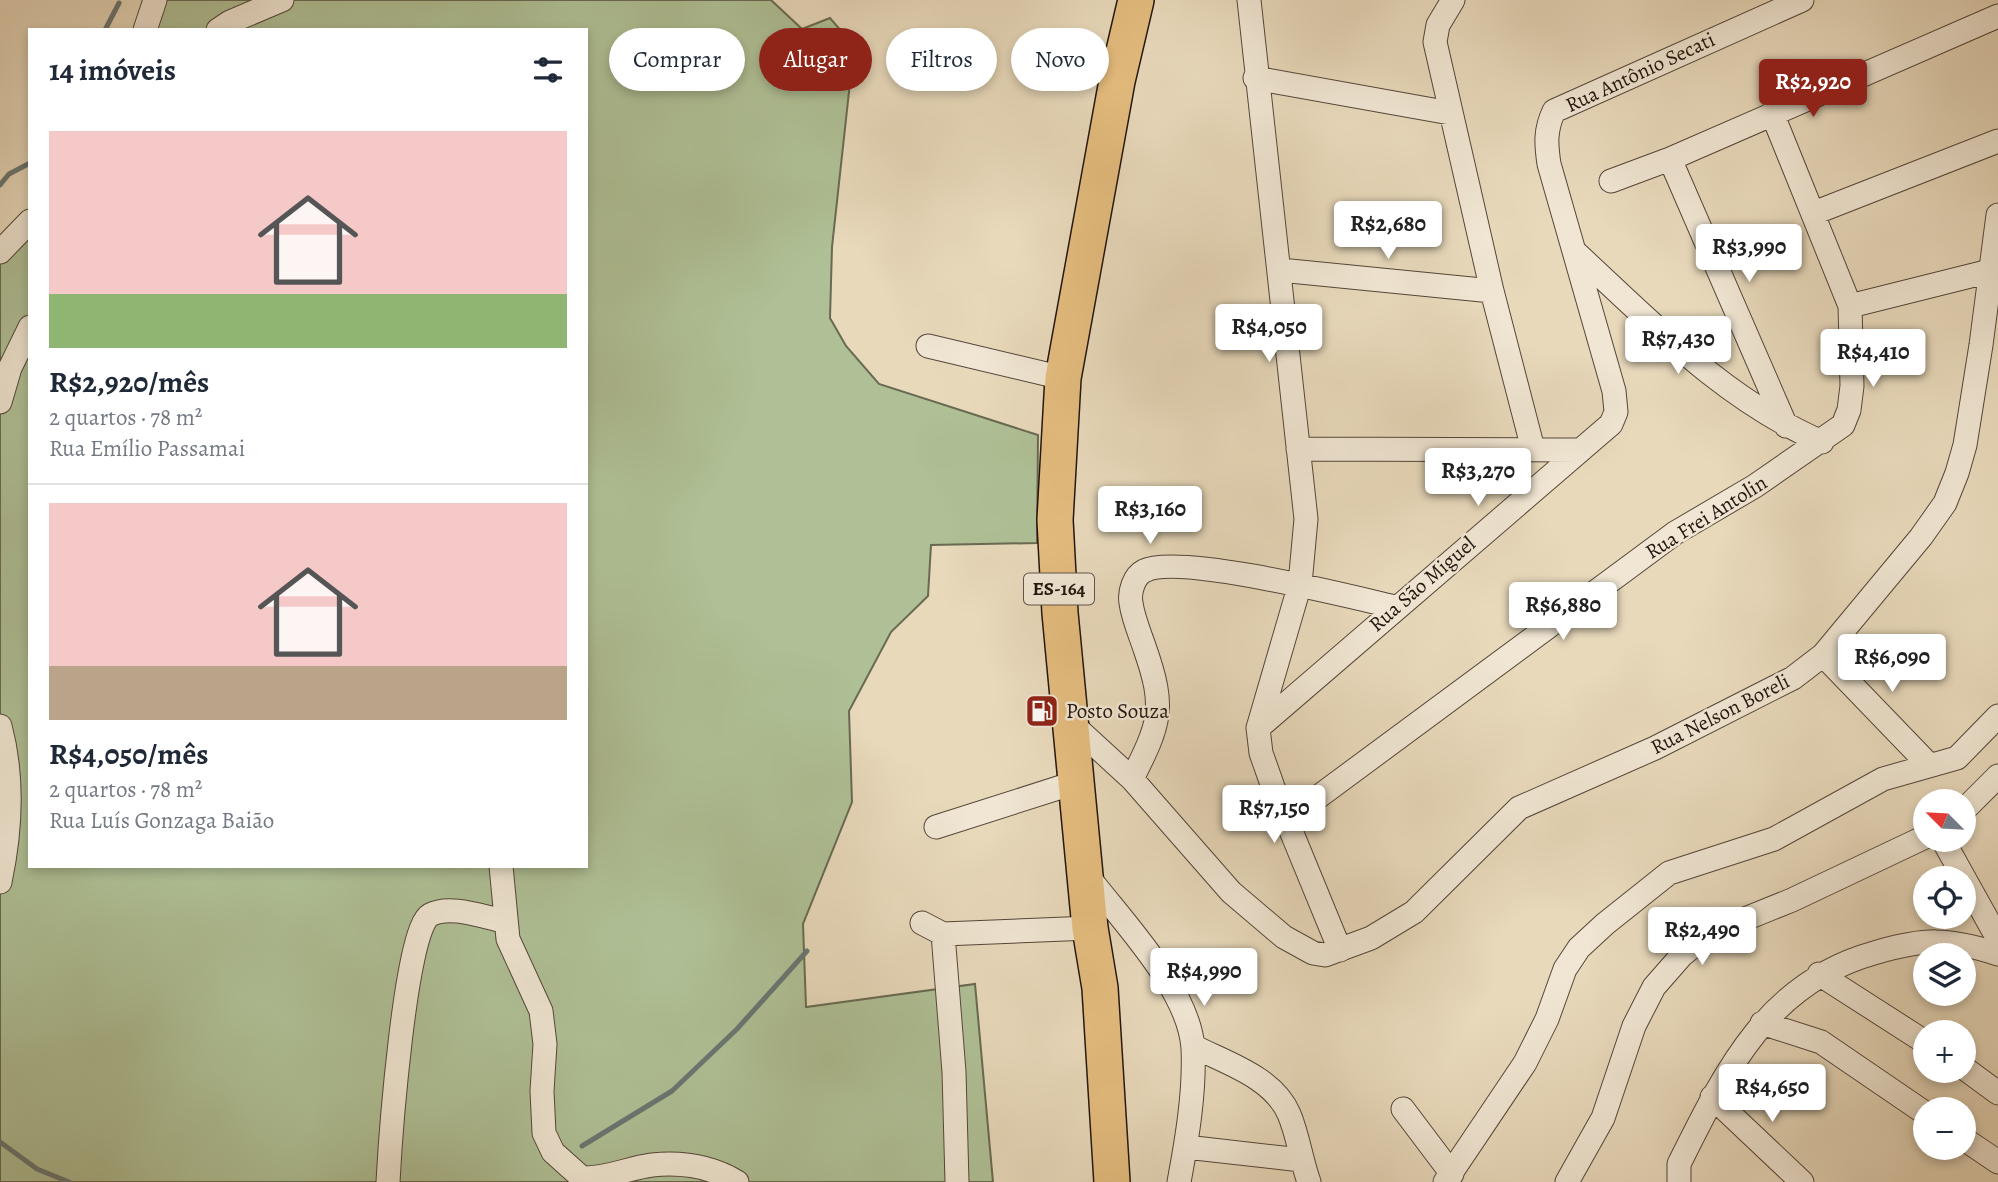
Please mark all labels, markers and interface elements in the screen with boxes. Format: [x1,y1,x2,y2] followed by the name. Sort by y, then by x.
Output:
[1561,25,1719,119] street label: Rua Antônio Secati
[609,28,745,91] chip: Comprar
[759,28,872,91] chip: Alugar
[886,28,997,91] chip: Filtros
[1011,28,1109,91] chip: Novo
[49,50,176,90] text: 14 imóveis
[529,51,567,89] icon: filters
[1748,60,1878,119] pin: R$2,920
[1775,66,1851,97] text: R$2,920
[245,177,371,303] icon: home
[1323,202,1453,261] pin: R$2,680
[1350,208,1426,239] text: R$2,680
[1684,224,1814,284] pin: R$3,990
[1712,231,1786,262] text: R$3,990
[1204,304,1334,364] pin: R$4,050
[1231,311,1307,342] text: R$4,050
[1613,316,1743,376] pin: R$7,430
[1641,323,1715,354] text: R$7,430
[1808,330,1938,389] pin: R$4,410
[1836,336,1910,367] text: R$4,410
[49,362,209,402] text: R$2,920/mês
[49,402,202,433] text: 2 quartos · 78 m²
[49,433,245,464] text: Rua Emílio Passamai
[1413,448,1543,508] pin: R$3,270
[1441,455,1515,486] text: R$3,270
[1640,468,1772,566] street label: Rua Frei Antolin
[1085,486,1215,546] pin: R$3,160
[1114,493,1186,524] text: R$3,160
[1363,530,1481,638] street label: Rua São Miguel
[245,549,371,675] icon: home
[1024,574,1094,604] road number: ES-164
[1498,582,1628,642] pin: R$6,880
[1525,589,1601,620] text: R$6,880
[1827,634,1957,694] pin: R$6,090
[1854,641,1930,672] text: R$6,090
[1646,667,1794,761] street label: Rua Nelson Boreli
[1023,692,1061,730] fuel station icon: Posto Souza
[1066,697,1169,725] place label: Posto Souza
[49,734,208,774] text: R$4,050/mês
[49,774,202,805] text: 2 quartos · 78 m²
[1209,786,1339,845] pin: R$7,150
[1913,789,1976,852] north arrow
[1913,789,1976,1160] map controls
[1238,792,1310,823] text: R$7,150
[49,805,274,836] text: Rua Luís Gonzaga Baião
[1913,866,1976,929] button: locate
[1637,908,1767,967] pin: R$2,490
[1664,914,1740,945] text: R$2,490
[1913,943,1976,1006] button: layers
[1139,948,1269,1008] pin: R$4,990
[1166,955,1242,986] text: R$4,990
[1913,1020,1976,1083] button: +
[1707,1064,1837,1124] pin: R$4,650
[1735,1071,1809,1102] text: R$4,650
[1913,1097,1976,1160] button: −

